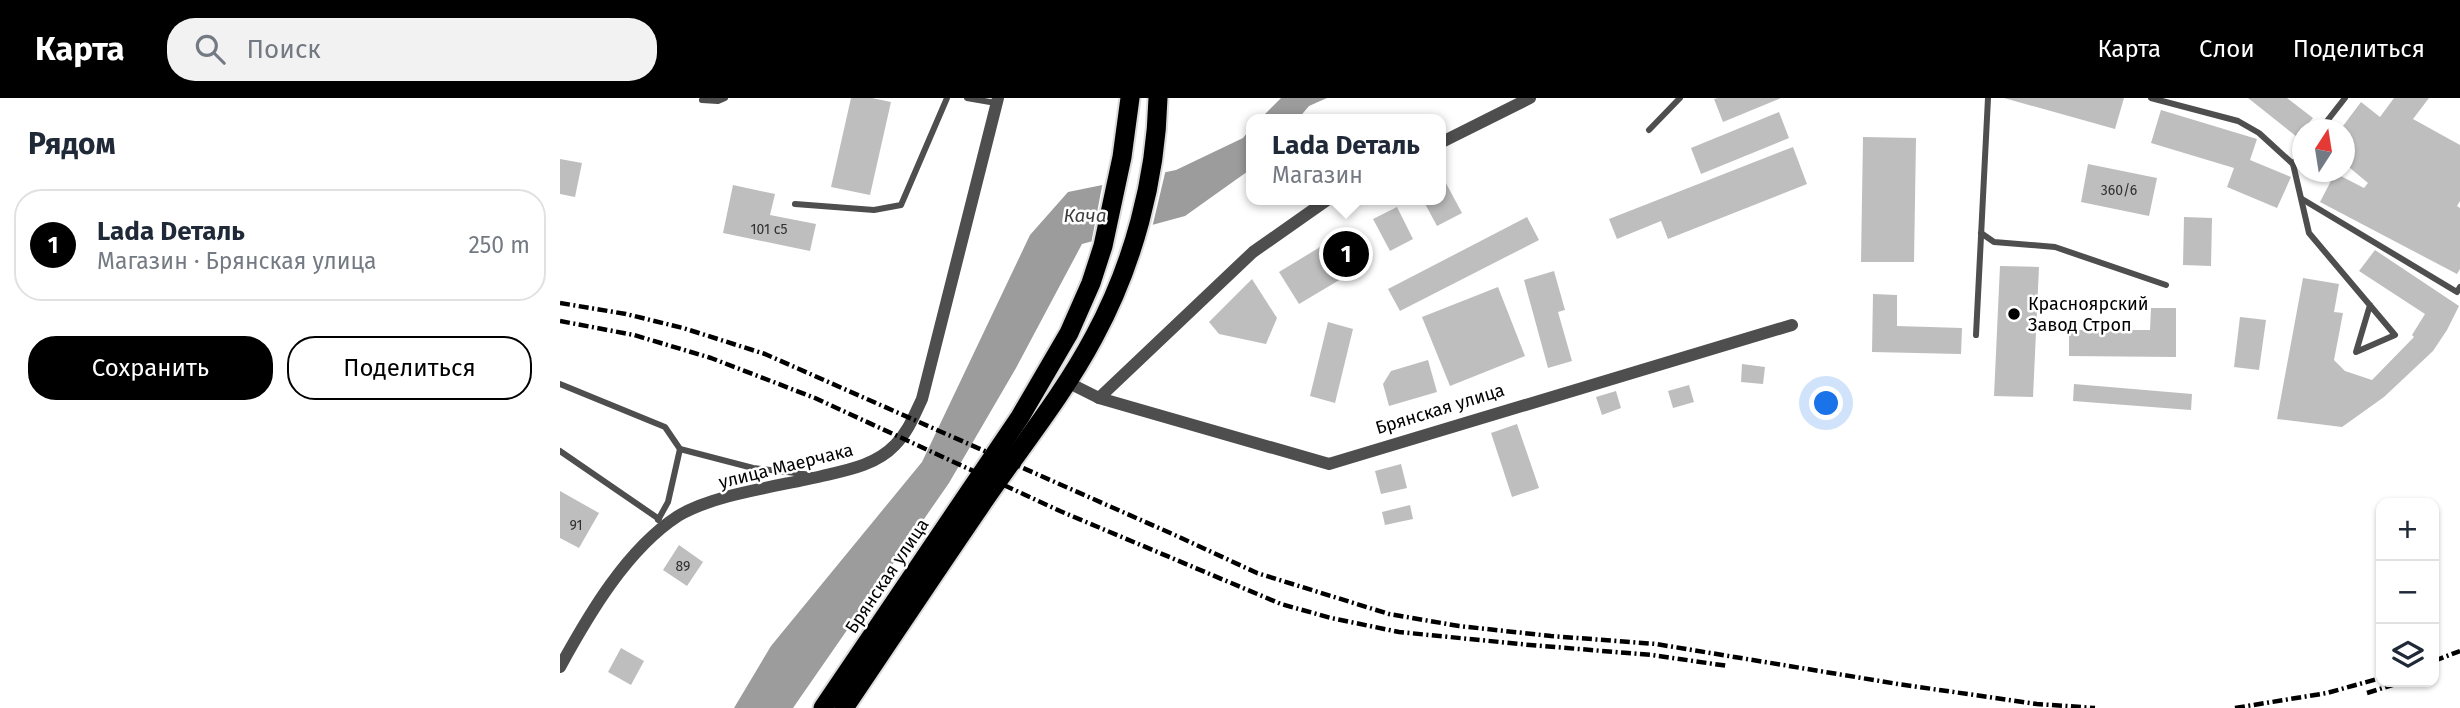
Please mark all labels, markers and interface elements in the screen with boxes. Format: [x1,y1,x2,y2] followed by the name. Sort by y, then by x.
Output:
[167,18,657,81] search box
[35,29,125,69] text: Карта
[191,30,229,68] icon: search
[247,34,321,65] text: Поиск
[2097,35,2161,63] text: Карта
[2199,35,2255,63] text: Слои
[2293,35,2425,63] text: Поделиться
[1246,114,1446,205] popup
[2292,119,2355,182] north arrow
[28,126,116,162] text: Рядом
[1272,130,1420,161] text: Lada Dеталь
[1272,161,1363,189] text: Магазин
[2101,182,2137,199] house number: 360/6
[1063,204,1107,227] water label: Кача
[97,216,245,247] text: Lada Dеталь
[750,221,788,238] house number: 101 с5
[1323,228,1369,280] pin: 1
[48,231,58,259] text: 1
[468,231,530,259] text: 250 m
[97,247,377,275] text: Магазин · Брянская улица
[2028,293,2149,336] place label: Красноярский Завод Строп
[2006,306,2022,322] marker: Красноярский Завод Строп
[28,336,273,400] button: Сохранить
[287,336,532,400] button: Поделиться
[1373,379,1507,439] street label: Брянская улица
[1809,386,1843,420] your location
[716,439,856,493] street label: улица Маерчака
[2376,498,2439,687] map controls
[2376,498,2439,561] button: +
[840,514,934,638] street label: Брянская улица
[569,517,583,534] house number: 91
[676,558,690,575] house number: 89
[2376,561,2439,624] button: −
[2376,624,2439,687] button: layers

